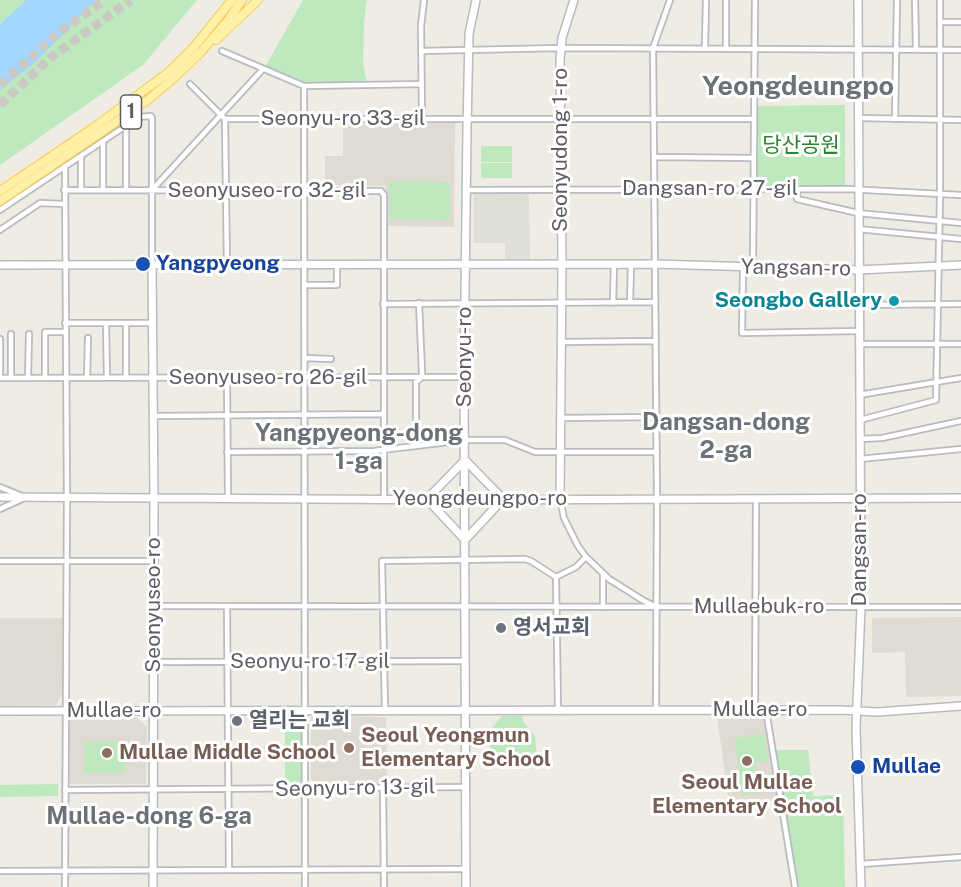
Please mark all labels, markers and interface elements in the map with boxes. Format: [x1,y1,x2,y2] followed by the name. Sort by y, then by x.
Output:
[548,68,574,232] street label: Seonyudong 1-ro
[702,71,894,103] district label: Yeongdeungpo
[120,95,142,129] road number: 1
[261,106,425,132] street label: Seonyu-ro 33-gil
[762,133,840,159] park label: 당산공원
[622,176,798,202] street label: Dangsan-ro 27-gil
[168,178,366,204] street label: Seonyuseo-ro 32-gil
[156,251,280,277] place label: Yangpyeong
[741,254,851,282] street label: Yangsan-ro
[134,255,152,273] marker: Yangpyeong
[715,288,882,314] place label: Seongbo Gallery
[887,294,901,308] marker: Seongbo Gallery
[452,307,478,407] street label: Seonyu-ro
[169,365,367,391] street label: Seonyuseo-ro 26-gil
[642,409,810,465] district label: Dangsan-dong 2-ga
[255,420,463,476] district label: Yangpyeong-dong 1-ga
[393,486,567,512] street label: Yeongdeungpo-ro
[847,493,873,607] street label: Dangsan-ro
[141,537,167,673] street label: Seonyuseo-ro
[694,594,824,620] street label: Mullaebuk-ro
[513,615,590,641] place label: 영서교회
[494,621,508,635] marker: 영서교회
[230,649,390,675] street label: Seonyu-ro 17-gil
[713,697,807,723] street label: Mullae-ro
[67,698,161,724] street label: Mullae-ro
[249,708,350,734] place label: 열리는 교회
[230,714,244,728] marker: 열리는 교회
[361,723,551,773] place label: Seoul Yeongmun Elementary School
[119,740,336,766] place label: Mullae Middle School
[342,741,356,755] marker: Seoul Yeongmun Elementary School
[100,746,114,760] marker: Mullae Middle School
[740,754,754,768] marker: Seoul Mullae Elementary School
[872,754,941,780] place label: Mullae
[849,758,867,776] marker: Mullae
[652,770,842,820] place label: Seoul Mullae Elementary School
[275,774,435,802] street label: Seonyu-ro 13-gil
[46,803,252,831] district label: Mullae-dong 6-ga

